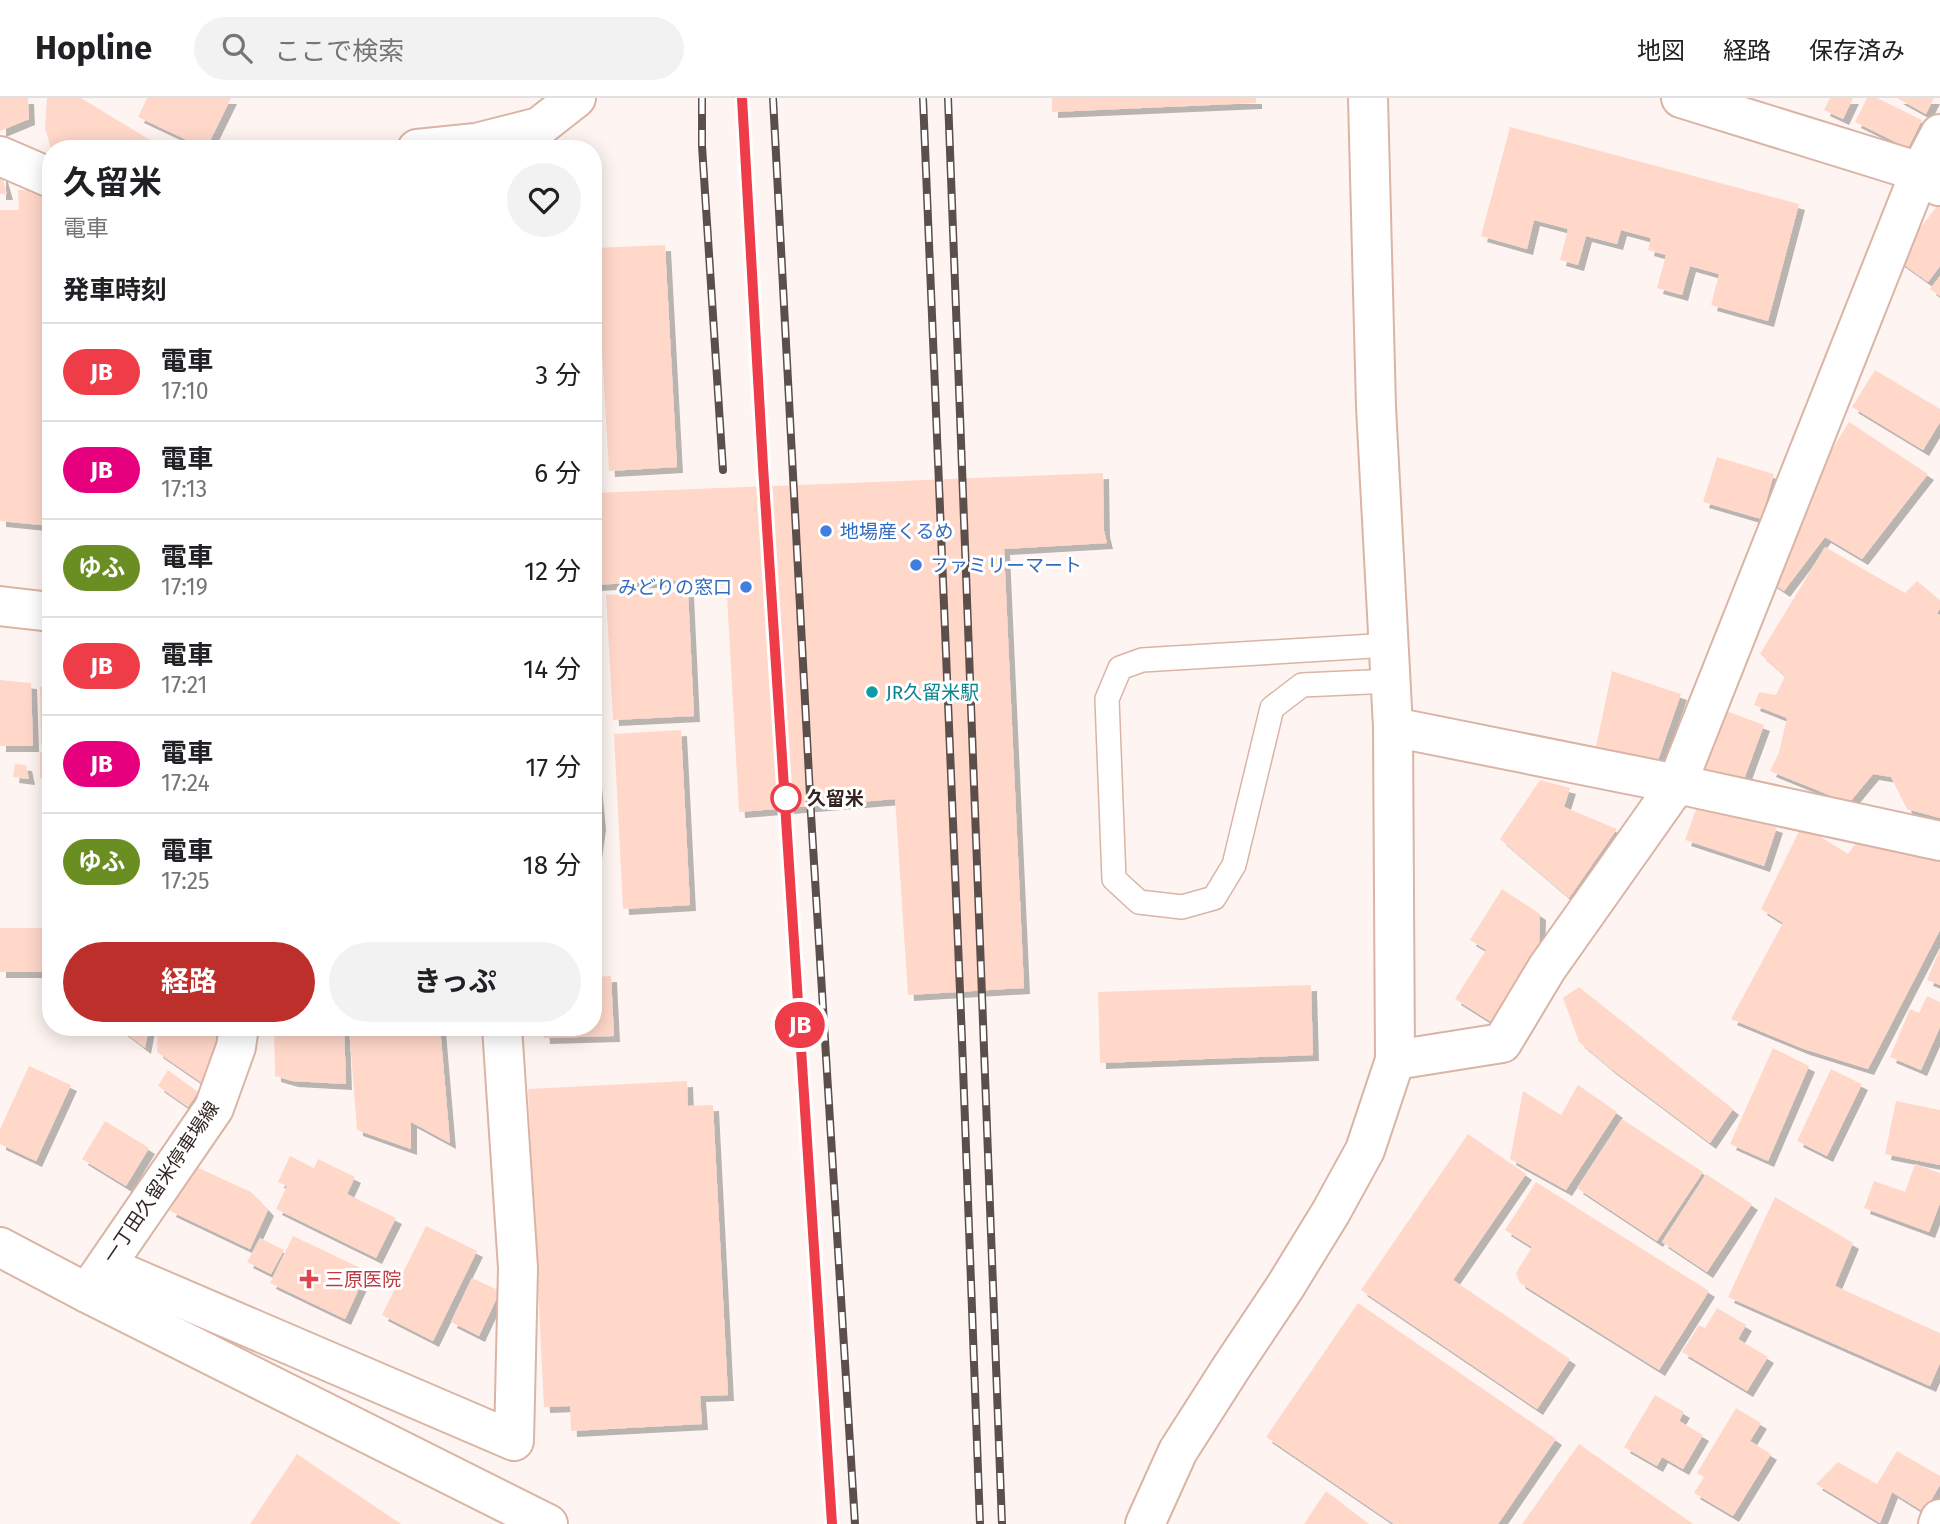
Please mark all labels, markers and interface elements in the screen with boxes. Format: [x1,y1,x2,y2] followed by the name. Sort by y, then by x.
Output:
[194,17,684,80] search box
[35,28,152,68] text: Hopline
[218,29,256,67] icon: search
[274,36,404,67] text: ここで検索
[1637,37,1685,65] text: 地図
[1723,37,1771,65] text: 経路
[1809,37,1905,65] text: 保存済み
[63,163,162,203] text: 久留米
[507,163,581,237] button: heart
[63,214,109,242] text: 電車
[63,275,167,306] text: 発車時刻
[161,346,213,377] text: 電車
[90,358,113,386] text: JB
[535,360,581,391] text: 3 分
[161,377,209,405] text: 17:10
[161,444,213,475] text: 電車
[90,456,113,484] text: JB
[534,458,581,489] text: 6 分
[161,475,207,503] text: 17:13
[840,520,954,543] place label: 地場産くるめ
[818,523,834,539] marker: 地場産くるめ
[161,542,213,573] text: 電車
[78,554,125,582] text: ゆふ
[930,554,1082,577] place label: ファミリーマート
[524,556,581,587] text: 12 分
[908,557,924,573] marker: ファミリーマート
[161,573,208,601] text: 17:19
[618,576,732,599] place label: みどりの窓口
[738,579,754,595] marker: みどりの窓口
[161,640,213,671] text: 電車
[90,652,113,680] text: JB
[523,654,581,685] text: 14 分
[161,671,207,699] text: 17:21
[886,681,979,704] place label: JR久留米駅
[864,684,880,700] marker: JR久留米駅
[161,738,213,769] text: 電車
[90,750,113,778] text: JB
[525,752,581,783] text: 17 分
[161,769,210,797] text: 17:24
[771,783,801,813] marker: 久留米
[807,787,864,810] place label: 久留米
[161,836,213,867] text: 電車
[78,848,125,876] text: ゆふ
[523,850,581,881] text: 18 分
[161,867,210,895] text: 17:25
[63,942,315,1022] button: 経路
[329,942,581,1022] button: きっぷ
[768,1002,832,1048] line badge: JB
[789,1011,811,1039] text: JB
[98,1097,224,1267] street label: 一丁田久留米停車場線
[325,1268,401,1291] place label: 三原医院
[299,1269,319,1289] marker: 三原医院

